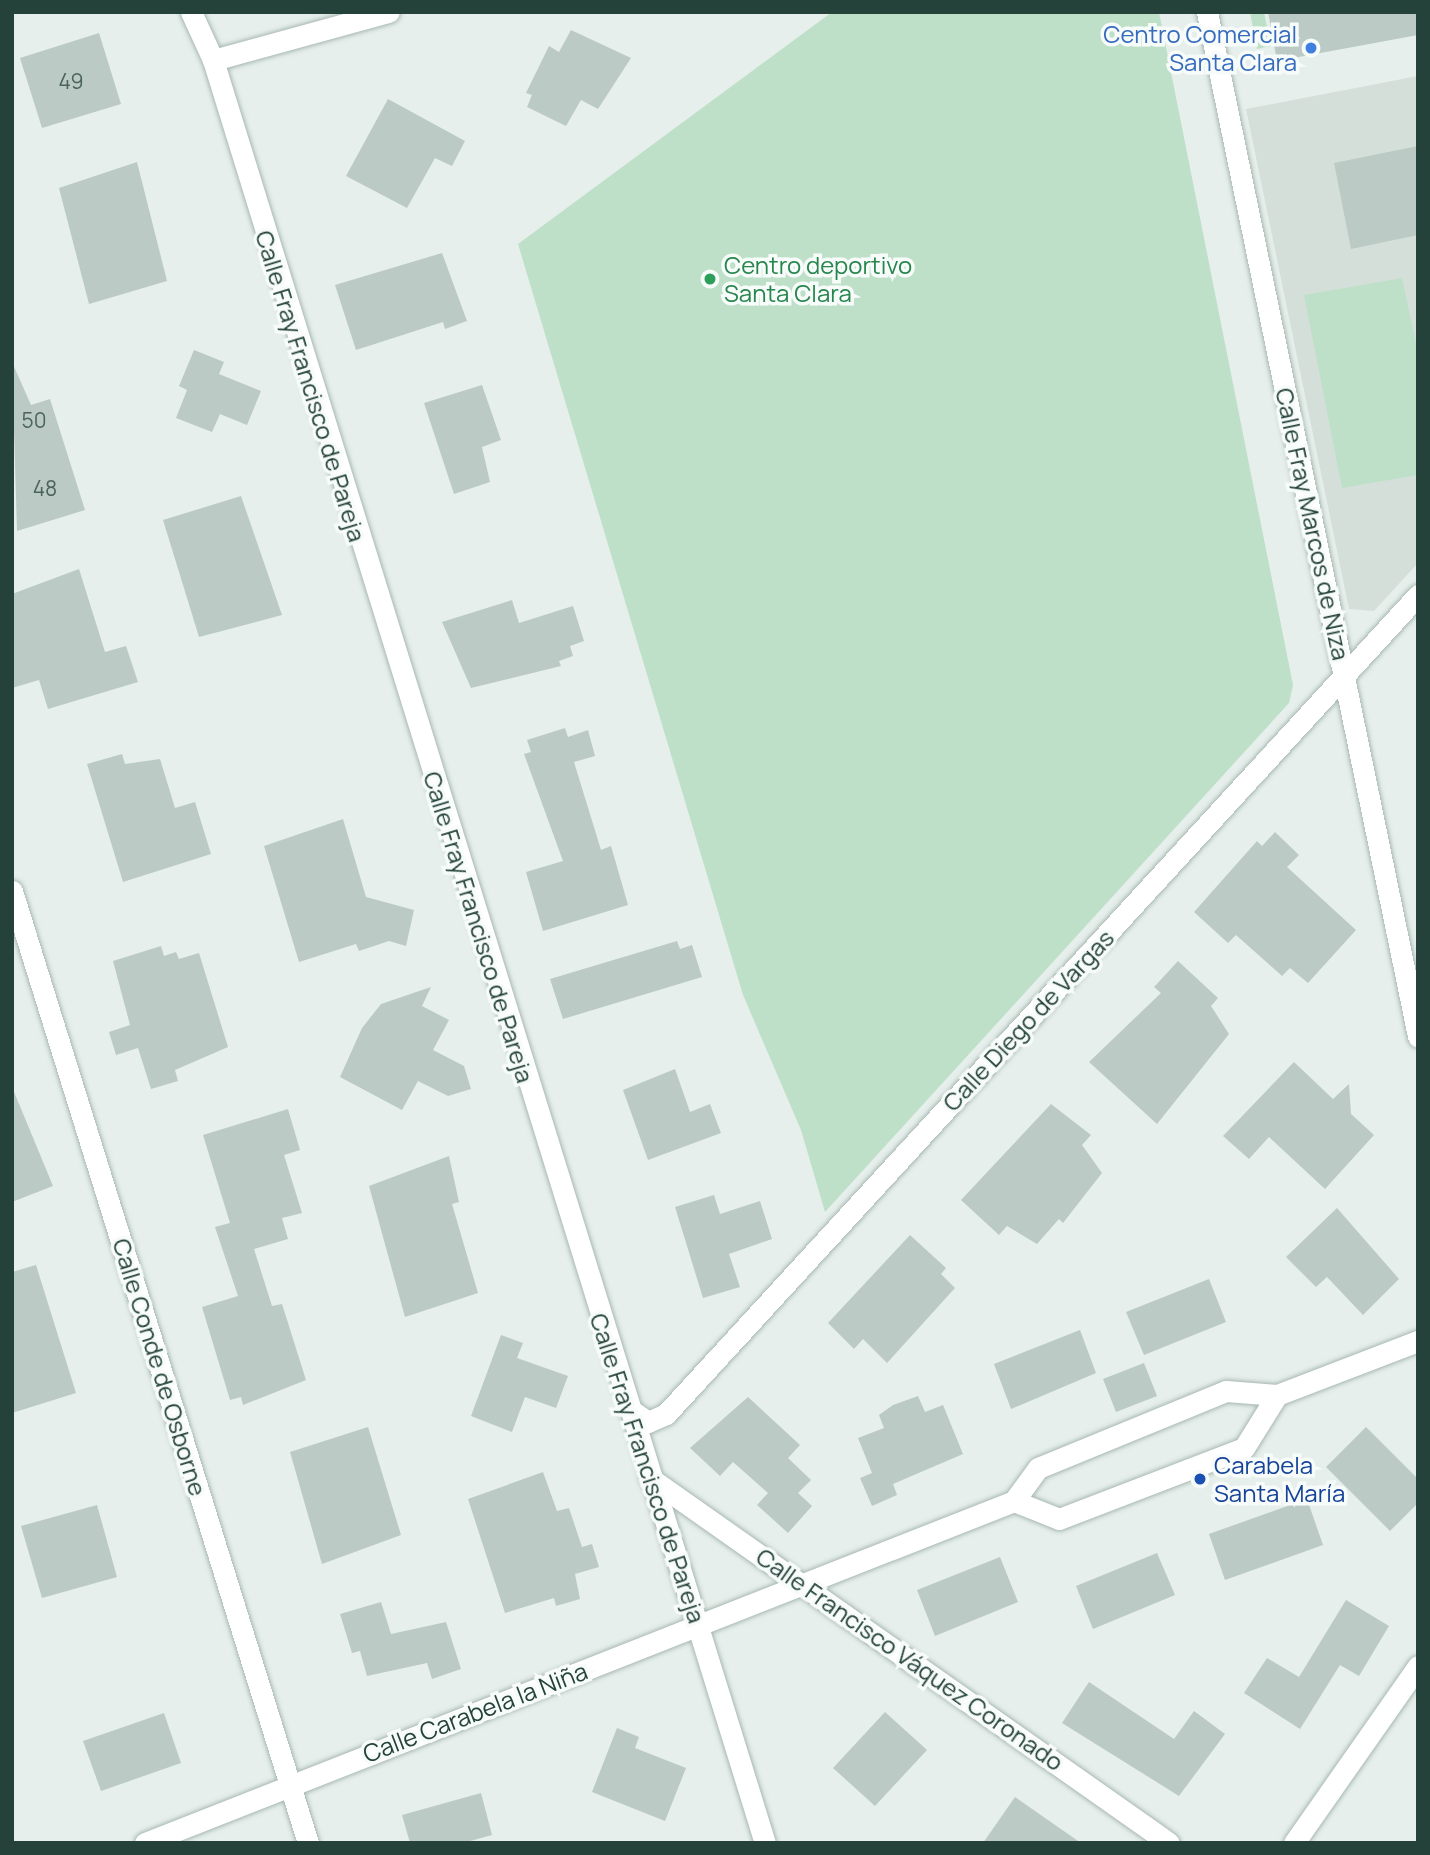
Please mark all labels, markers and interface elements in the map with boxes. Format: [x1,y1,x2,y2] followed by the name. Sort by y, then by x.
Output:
[1103,20,1297,76] place label: Centro Comercial Santa Clara
[1303,40,1319,56] marker: Centro Comercial Santa Clara
[58,68,84,94] house number: 49
[250,227,372,545] street label: Calle Fray Francisco de Pareja
[724,251,912,307] place label: Centro deportivo Santa Clara
[702,271,718,287] marker: Centro deportivo Santa Clara
[1270,385,1356,663] street label: Calle Fray Marcos de Niza
[22,407,46,433] house number: 50
[33,475,57,501] house number: 48
[418,768,540,1086] street label: Calle Fray Francisco de Pareja
[936,923,1120,1117] street label: Calle Diego de Vargas
[107,1235,213,1499] street label: Calle Conde de Osborne
[584,1310,712,1626] street label: Calle Fray Francisco de Pareja
[1214,1451,1345,1507] place label: Carabela Santa María
[1192,1471,1208,1487] marker: Carabela Santa María
[751,1542,1069,1776] street label: Calle Francisco Váquez Coronado
[359,1656,591,1768] street label: Calle Carabela la Niña

